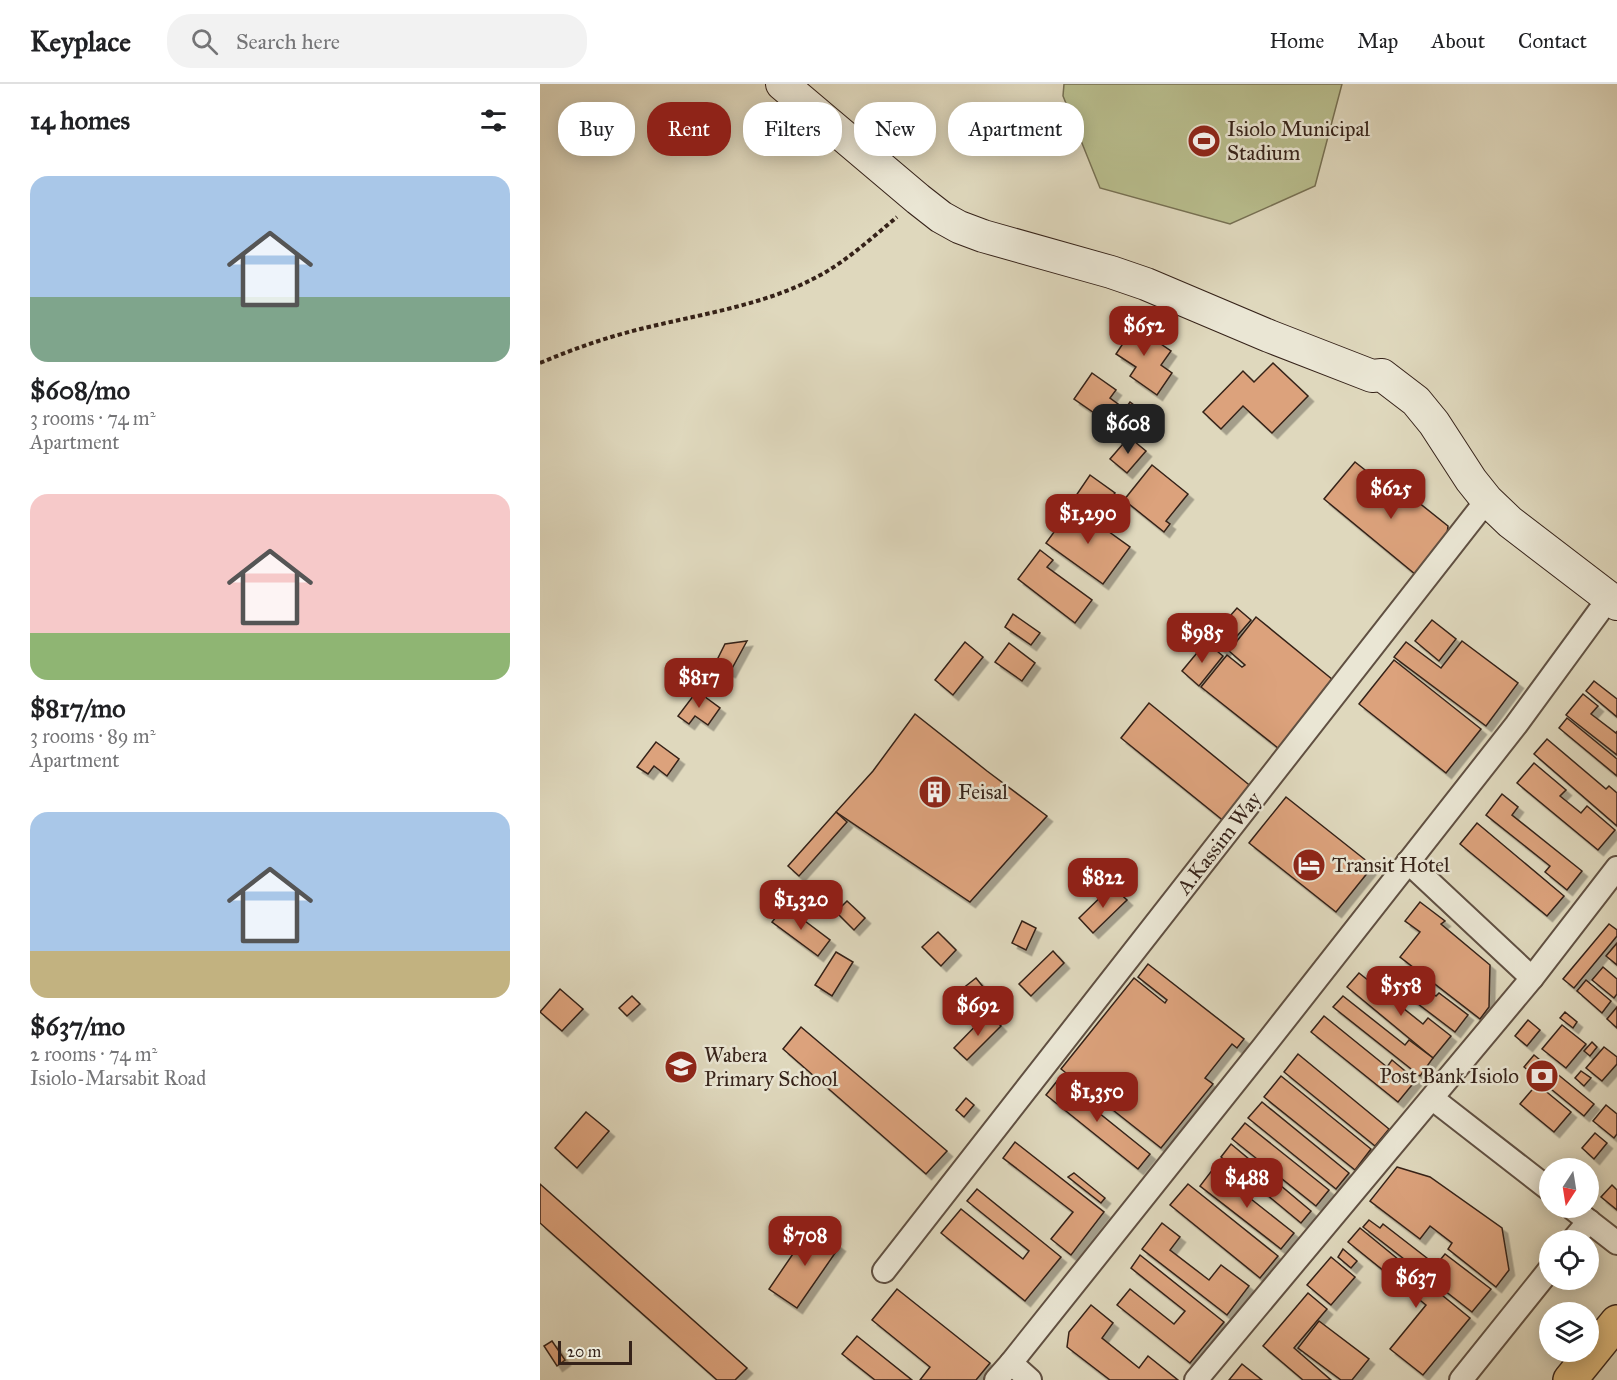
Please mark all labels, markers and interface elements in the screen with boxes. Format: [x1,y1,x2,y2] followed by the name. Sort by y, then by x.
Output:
[167,14,587,68] search box
[30,24,131,59] text: Keyplace
[188,25,221,58] icon: search
[236,28,340,55] text: Search here
[1269,28,1324,54] text: Home
[1357,28,1398,54] text: Map
[1431,28,1485,54] text: About
[1518,28,1587,54] text: Contact
[558,102,635,156] chip: Buy
[647,102,731,156] chip: Rent
[743,102,842,156] chip: Filters
[854,102,936,156] chip: New
[948,102,1084,156] chip: Apartment
[30,104,130,136] text: 14 homes
[477,104,510,137] icon: filters
[1227,116,1370,166] place label: Isiolo Municipal Stadium
[1186,123,1222,159] sports icon: Isiolo Municipal Stadium
[216,215,324,323] icon: home
[1108,306,1180,357] pin: $652
[1123,313,1165,337] text: $652
[30,374,130,406] text: $608/mo
[1092,404,1164,455] pin: $608
[30,406,155,430] text: 3 rooms · 74 m²
[1106,411,1150,435] text: $608
[30,430,119,454] text: Apartment
[1355,469,1427,520] pin: $625
[1370,476,1412,500] text: $625
[1039,494,1137,545] pin: $1,290
[1059,501,1117,525] text: $1,290
[216,533,324,641] icon: home
[1166,613,1238,664] pin: $985
[1181,620,1223,644] text: $985
[663,658,735,709] pin: $817
[678,665,720,689] text: $817
[30,692,125,724] text: $817/mo
[30,724,155,748] text: 3 rooms · 89 m²
[30,748,119,772] text: Apartment
[917,774,953,810] building icon: Feisal
[958,779,1008,805] place label: Feisal
[1170,786,1268,900] street label: A.Kassim Way
[1291,847,1327,883] hotel icon: Transit Hotel
[216,851,324,959] icon: home
[1332,852,1450,878] place label: Transit Hotel
[1067,858,1139,909] pin: $822
[1082,865,1124,889] text: $822
[752,880,850,931] pin: $1,320
[774,887,828,911] text: $1,320
[1365,966,1437,1017] pin: $558
[1380,973,1422,997] text: $558
[942,986,1014,1037] pin: $692
[957,993,999,1017] text: $692
[30,1010,125,1042] text: $637/mo
[30,1042,157,1066] text: 2 rooms · 74 m²
[704,1042,838,1092] place label: Wabera Primary School
[663,1049,699,1085] school or university icon: Wabera Primary School
[1524,1058,1560,1094] bank icon: Post Bank Isiolo
[1380,1063,1519,1089] place label: Post Bank Isiolo
[30,1066,206,1090] text: Isiolo-Marsabit Road
[1048,1072,1146,1123] pin: $1,350
[1070,1079,1124,1103] text: $1,350
[1211,1158,1283,1209] pin: $488
[1539,1158,1599,1218] north arrow
[1539,1158,1599,1362] map controls
[1225,1165,1269,1189] text: $488
[769,1216,841,1267] pin: $708
[783,1223,827,1247] text: $708
[1539,1230,1599,1290] button: locate
[1380,1258,1452,1309] pin: $637
[1396,1265,1436,1289] text: $637
[1539,1302,1599,1362] button: layers
[558,1338,632,1366] scale bar
[567,1342,601,1361] text: 20 m

